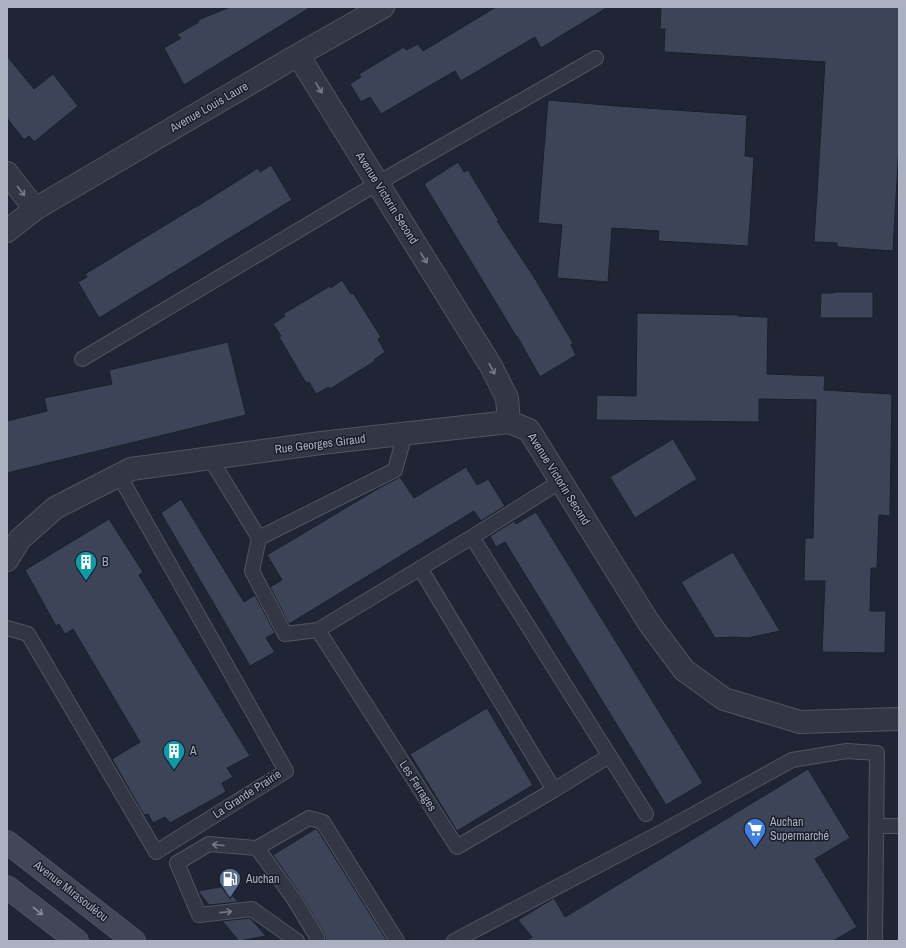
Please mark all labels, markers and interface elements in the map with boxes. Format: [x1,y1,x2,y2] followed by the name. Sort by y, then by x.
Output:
[166,78,251,136] street label: Avenue Louis Laure
[315,82,323,93] one-way arrow
[352,148,422,247] street label: Avenue Victorin Second
[17,186,25,197] one-way arrow
[421,252,429,264] one-way arrow
[489,363,497,375] one-way arrow
[524,429,594,528] street label: Avenue Victorin Second
[274,430,366,458] street label: Rue Georges Giraud
[73,549,99,582] building icon: B
[102,554,109,570] place label: B
[161,738,187,771] building icon: A
[189,743,197,759] place label: A
[396,758,440,815] street label: Les Ferrages
[210,766,284,822] street label: La Grande Prairie
[769,814,829,844] place label: Auchan Supermarché
[742,816,768,849] supermarket icon: Auchan Supermarché
[212,841,225,849] one-way arrow
[30,856,111,925] street label: Avenue Mirasouléou
[217,866,243,899] fuel station icon: Auchan
[245,871,279,887] place label: Auchan
[32,906,43,915] one-way arrow
[220,909,233,916] one-way arrow

